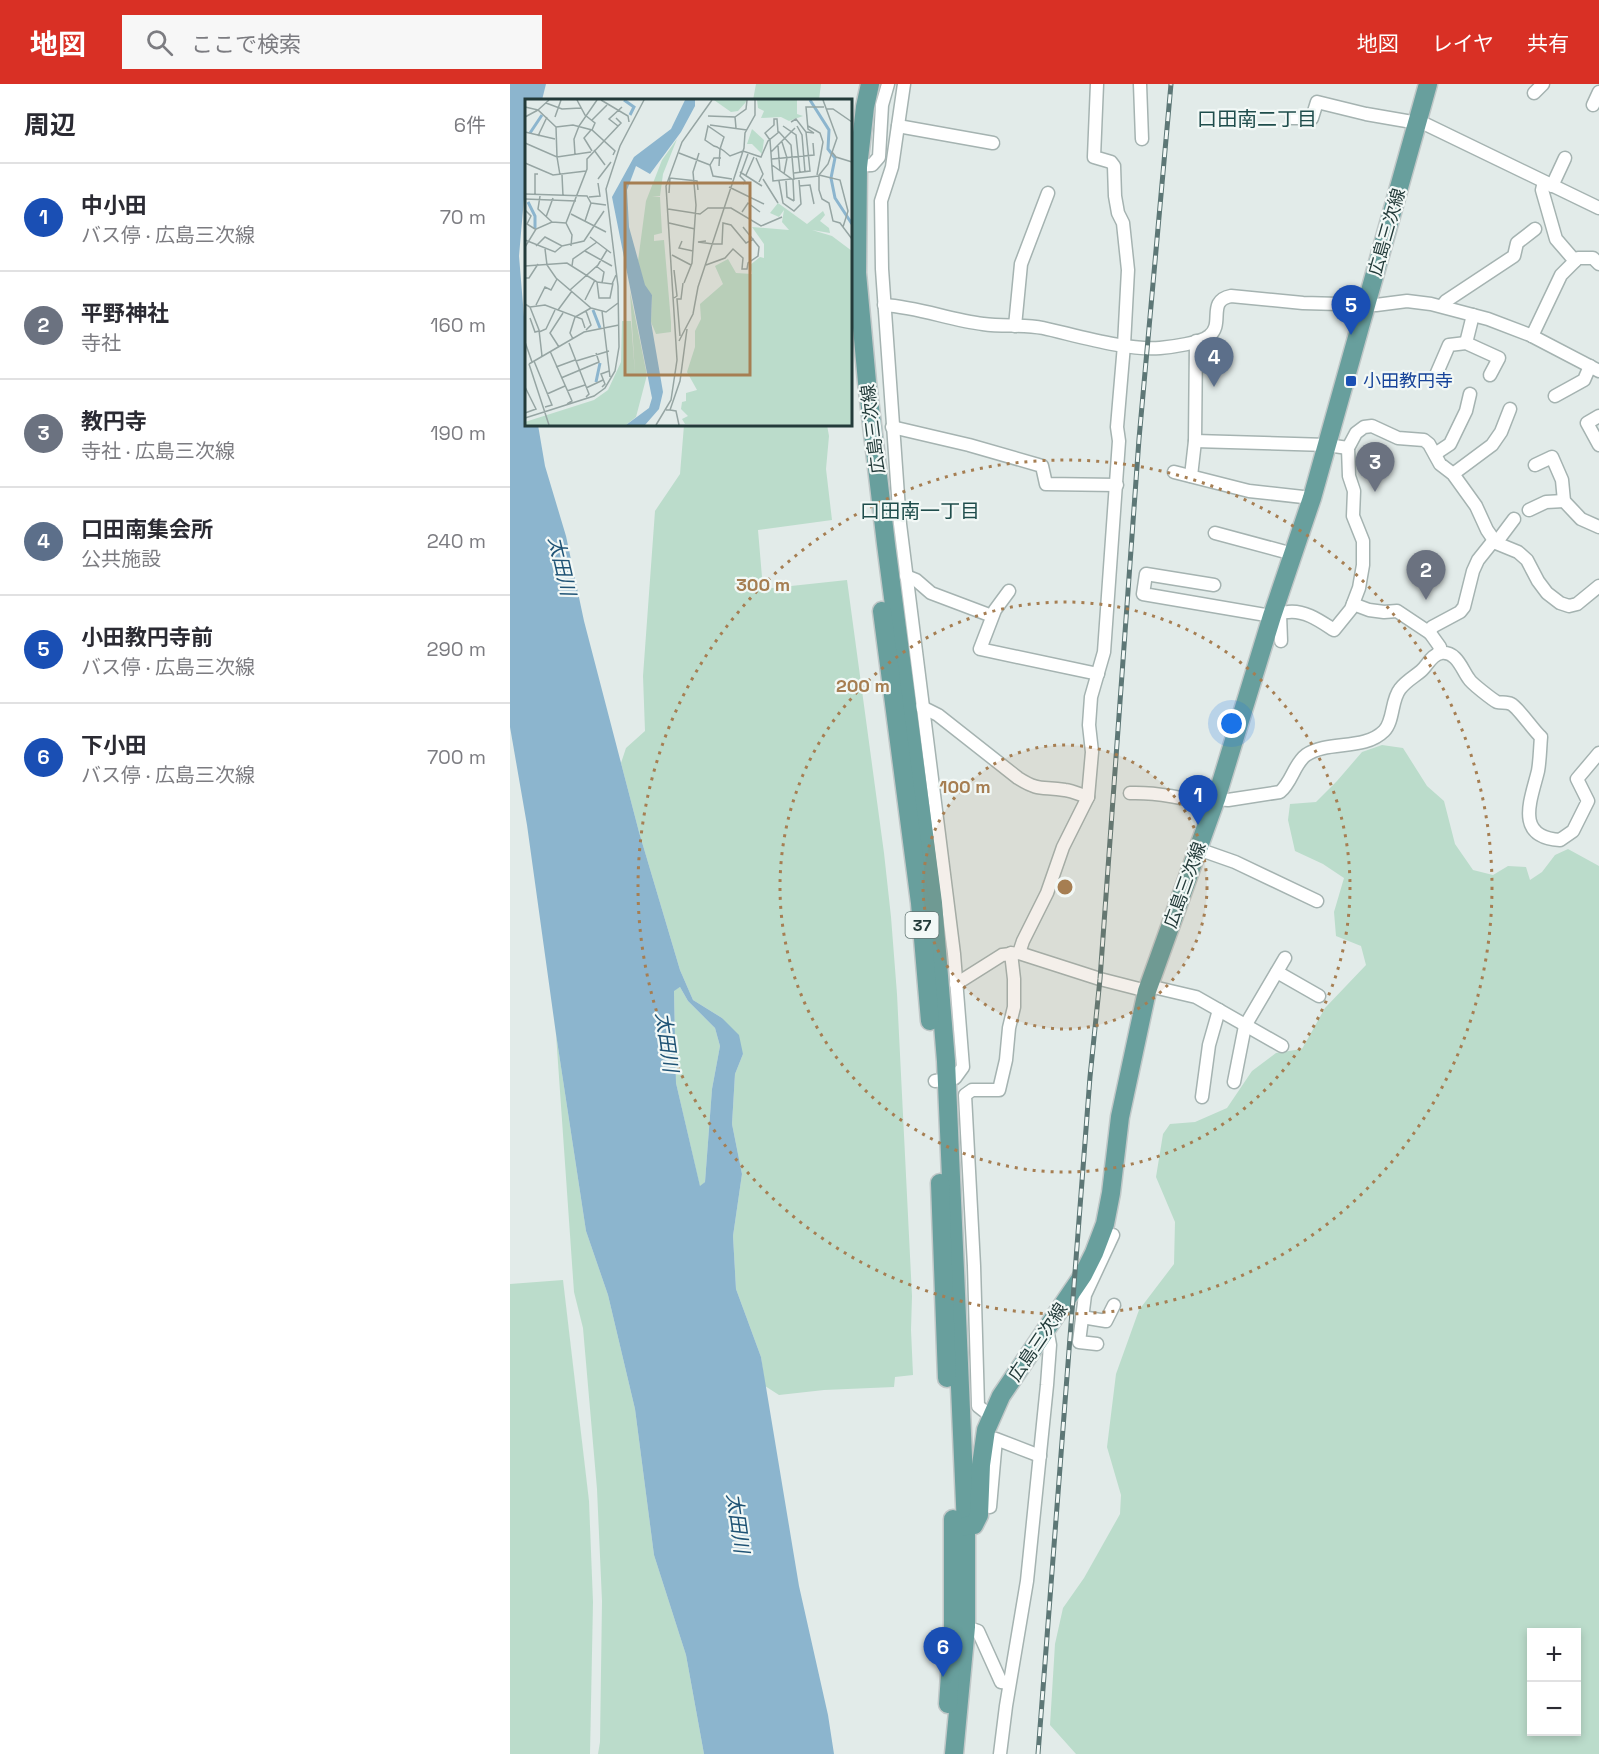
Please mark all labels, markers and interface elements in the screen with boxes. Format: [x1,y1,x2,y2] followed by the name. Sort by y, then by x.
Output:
[122,15,542,69] search box
[30,26,86,62] text: 地図
[143,26,176,59] icon: search
[191,30,301,58] text: ここで検索
[1357,30,1399,57] text: 地図
[1432,30,1494,57] text: レイヤ
[1527,30,1569,57] text: 共有
[525,99,852,426] inset map
[1197,106,1317,132] district label: 口田南二丁目
[24,108,76,142] text: 周辺
[454,112,486,138] text: 6件
[1363,185,1410,278] street label: 広島三次線
[81,191,147,219] text: 中小田
[39,204,48,230] text: 1
[440,204,486,230] text: 70 m
[81,222,255,248] text: バス停 · 広島三次線
[1332,286,1370,335] pin: 5
[81,299,169,327] text: 平野神社
[38,312,49,338] text: 2
[430,312,486,338] text: 160 m
[81,330,121,356] text: 寺社
[1194,338,1234,387] pin: 4
[1363,369,1453,392] place label: 小田教円寺
[1344,374,1358,388] marker: 小田教円寺
[856,383,889,475] street label: 広島三次線
[81,407,147,435] text: 教円寺
[37,420,50,446] text: 3
[430,420,486,446] text: 190 m
[81,438,235,464] text: 寺社 · 広島三次線
[1356,442,1394,492] pin: 3
[860,498,980,524] district label: 口田南一丁目
[81,515,213,543] text: 口田南集会所
[37,528,50,554] text: 4
[427,528,486,554] text: 240 m
[543,534,582,600] water label: 太田川
[81,546,161,572] text: 公共施設
[1406,550,1446,600] pin: 2
[736,573,790,596] text: 300 m
[81,623,213,651] text: 小田教円寺前
[38,636,50,662] text: 5
[427,636,486,662] text: 290 m
[81,654,255,680] text: バス停 · 広島三次線
[836,674,890,697] text: 200 m
[1217,709,1246,738] your location
[81,731,147,759] text: 下小田
[37,744,50,770] text: 6
[427,744,486,770] text: 700 m
[81,762,255,788] text: バス停 · 広島三次線
[939,775,991,798] text: 100 m
[1178,776,1218,825] pin: 1
[1158,839,1211,931] street label: 広島三次線
[1055,877,1075,897] centre of rings
[906,912,938,938] road number: 37
[650,1010,684,1075] water label: 太田川
[1003,1298,1072,1385] street label: 広島三次線
[721,1491,755,1556] water label: 太田川
[924,1628,962,1677] pin: 6
[1527,1628,1581,1736] map controls
[1527,1628,1581,1682] button: +
[1527,1682,1581,1736] button: −

